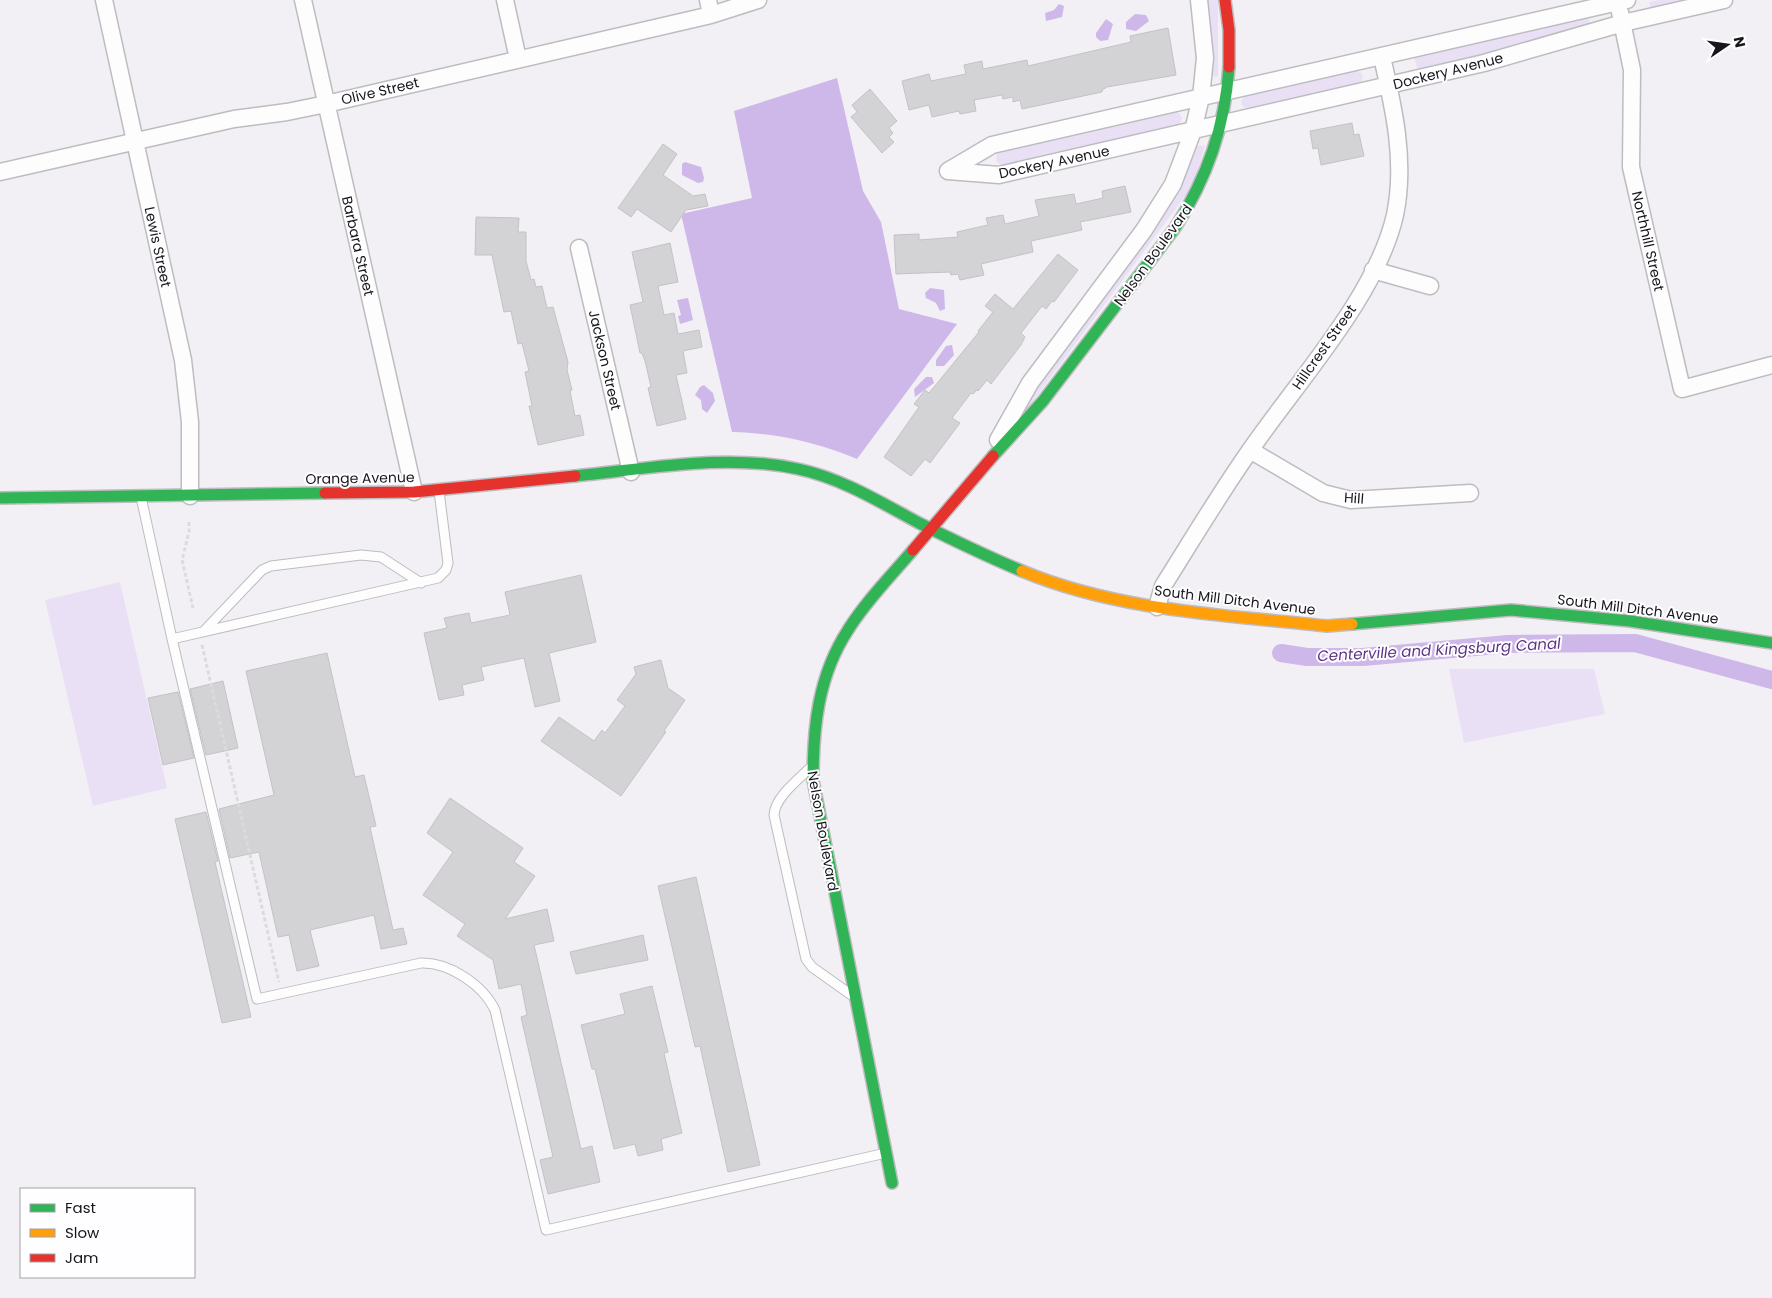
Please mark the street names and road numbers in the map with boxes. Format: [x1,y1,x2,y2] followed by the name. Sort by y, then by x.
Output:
[1391,48,1505,94] street label: Dockery Avenue
[339,72,421,110] street label: Olive Street
[997,140,1111,183] street label: Dockery Avenue
[1627,189,1669,293] street label: Northhill Street
[337,194,379,298] street label: Barbara Street
[1109,200,1197,310] street label: Nelson Boulevard
[140,205,176,289] street label: Lewis Street
[1287,300,1361,394] street label: Hillcrest Street
[584,308,626,412] street label: Jackson Street
[305,467,415,489] street label: Orange Avenue
[1343,487,1365,509] street label: Hill
[1153,580,1317,620] street label: South Mill Ditch Avenue
[1556,589,1720,629] street label: South Mill Ditch Avenue
[803,769,843,893] street label: Nelson Boulevard

